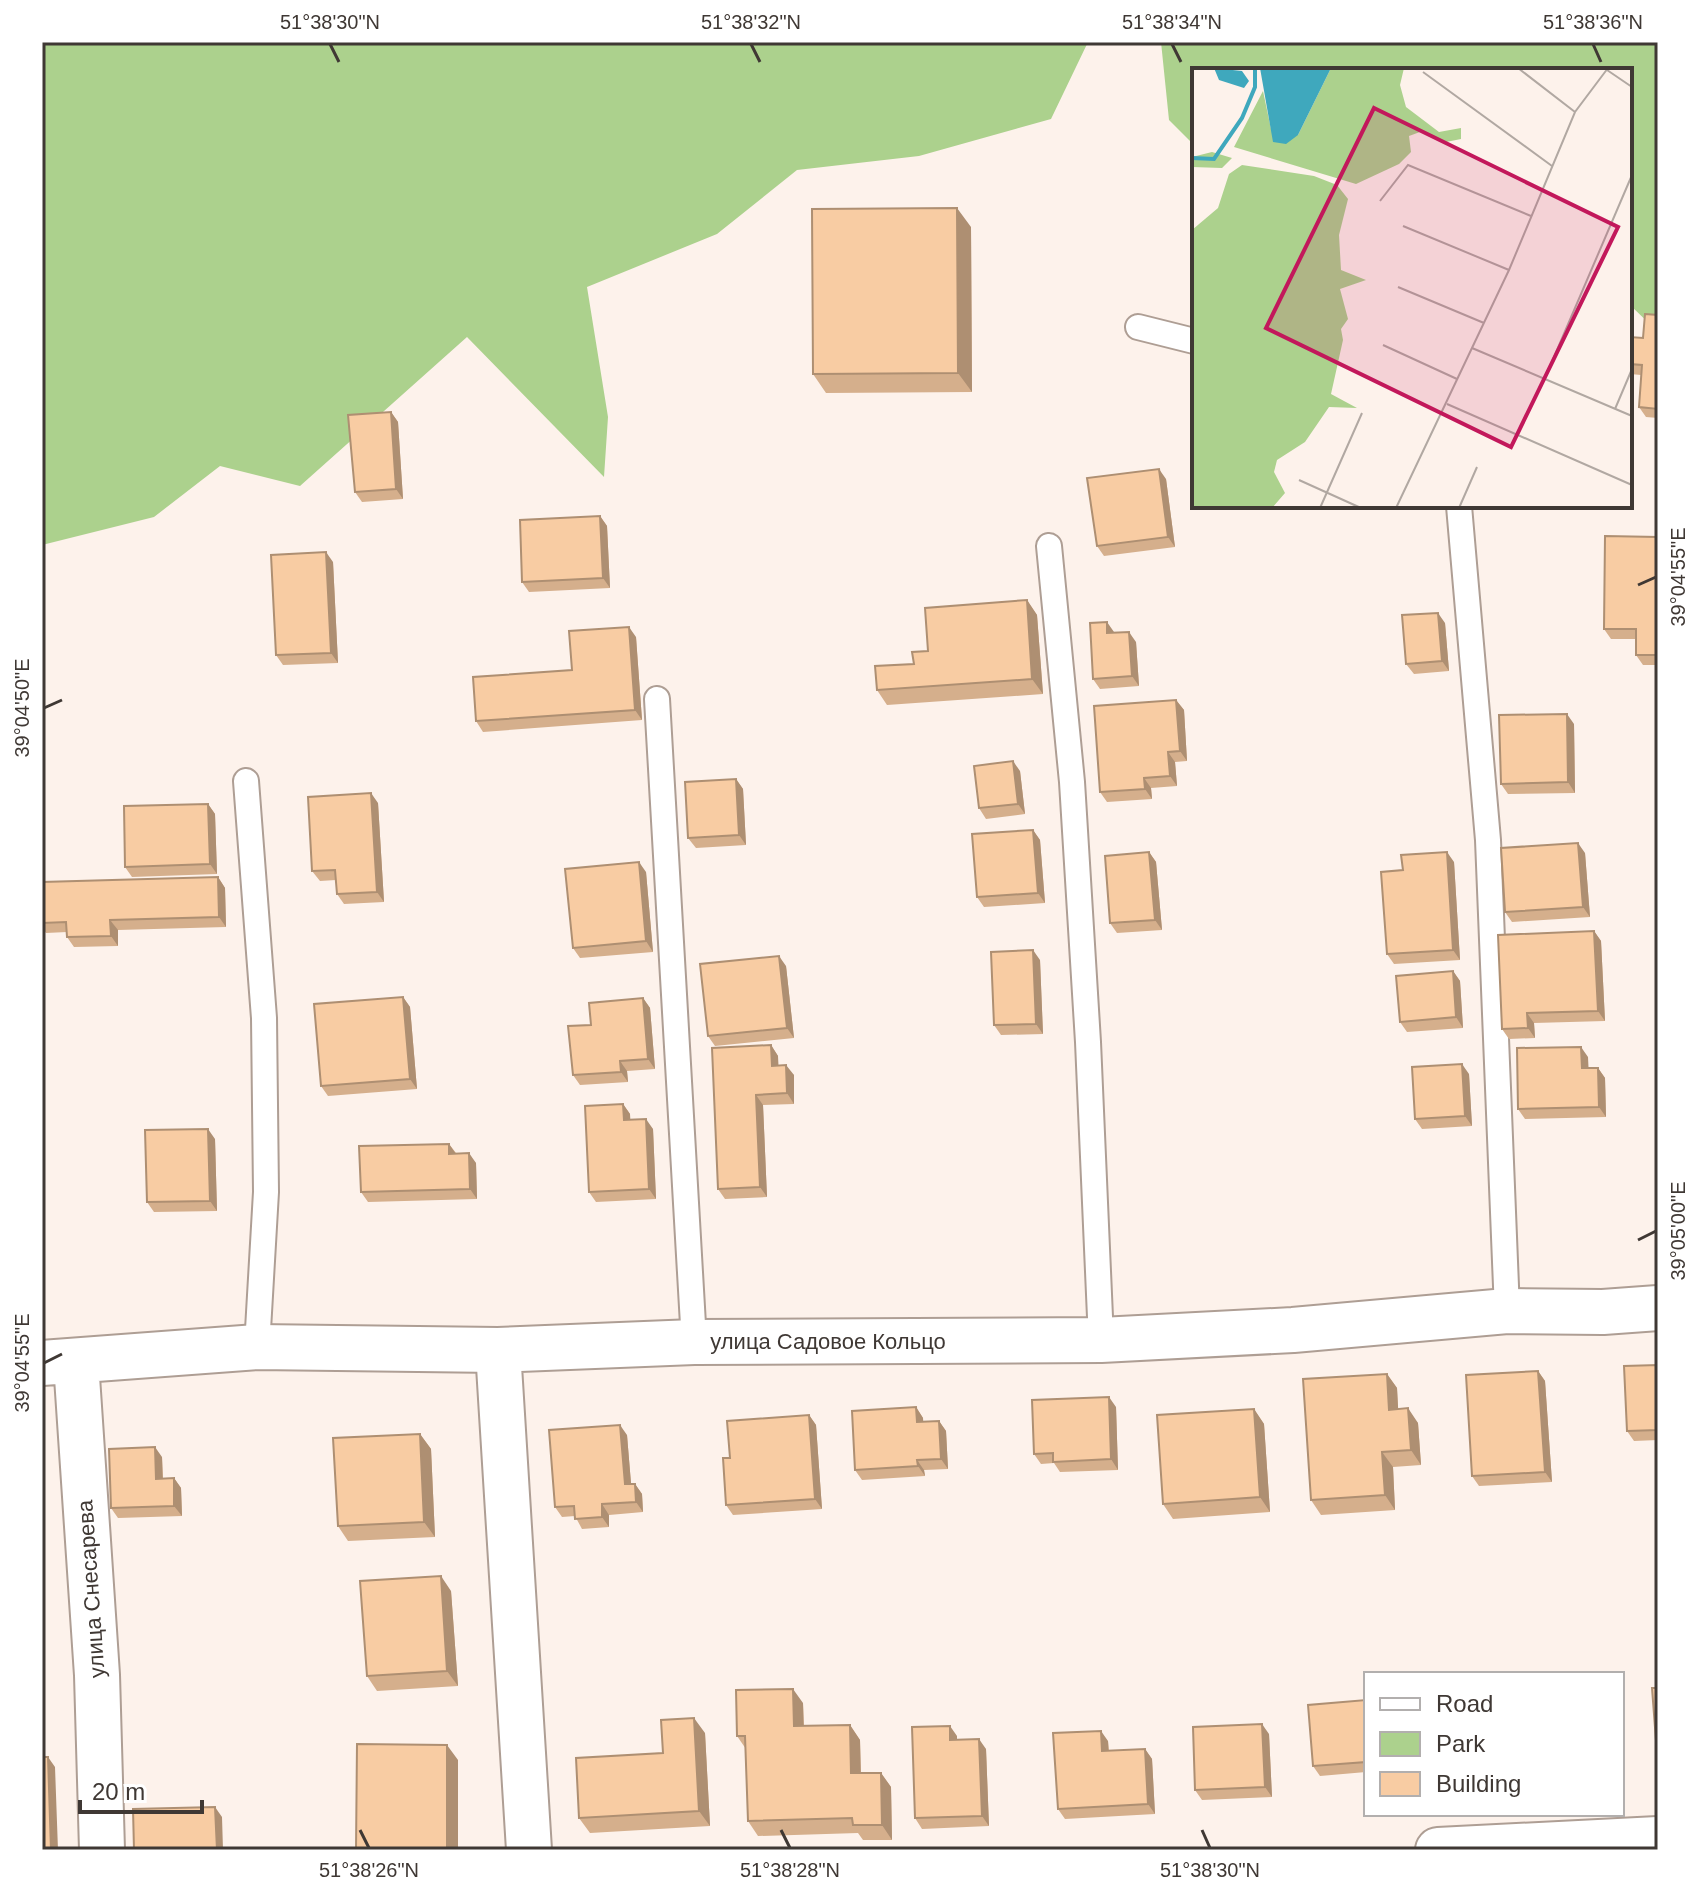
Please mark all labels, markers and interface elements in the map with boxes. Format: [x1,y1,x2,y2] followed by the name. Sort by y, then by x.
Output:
[280,11,380,33] text: 51°38'30"N
[701,11,801,33] text: 51°38'32"N
[1122,11,1222,33] text: 51°38'34"N
[1543,11,1643,33] text: 51°38'36"N
[1192,68,1632,508] inset map
[1667,528,1689,627] text: 39°04'55"E
[11,659,33,758] text: 39°04'50"E
[1667,1182,1689,1281] text: 39°05'00"E
[11,1314,33,1413] text: 39°04'55"E
[710,1329,946,1354] street label: улица Садовое Кольцо
[72,1498,110,1679] street label: улица Снесарева
[1364,1672,1624,1816] legend
[1436,1690,1493,1717] text: Road
[1436,1730,1486,1757] text: Park
[80,1764,202,1814] scale bar
[1436,1770,1521,1797] text: Building
[92,1778,145,1805] text: 20 m
[319,1859,419,1881] text: 51°38'26"N
[740,1859,840,1881] text: 51°38'28"N
[1160,1859,1260,1881] text: 51°38'30"N

